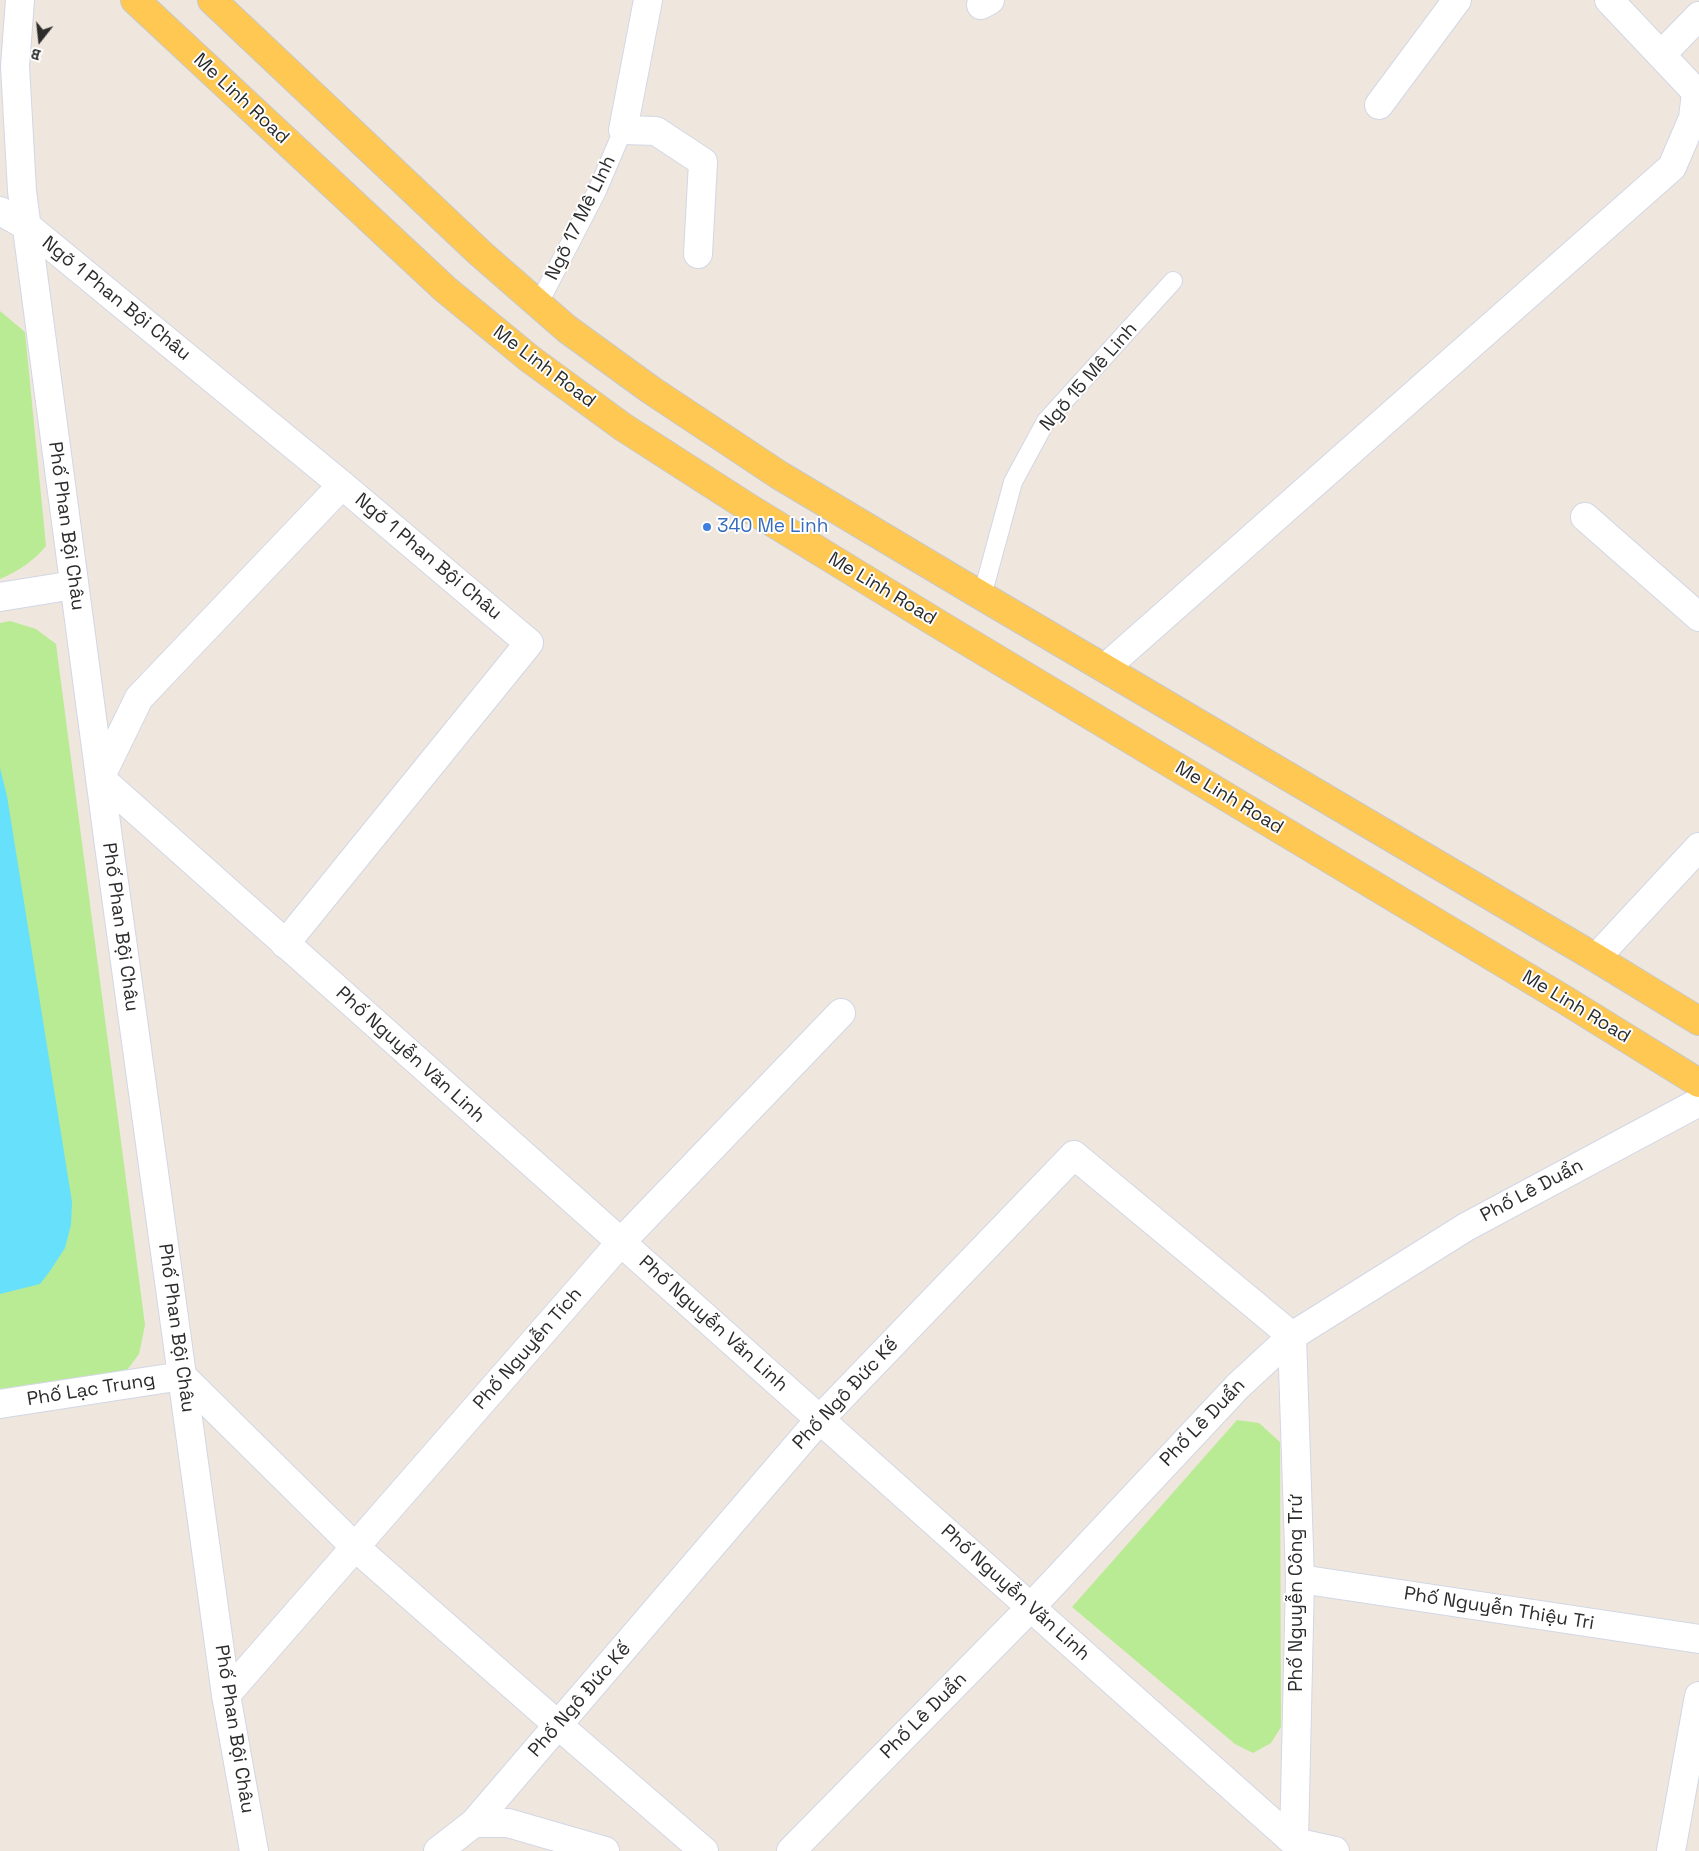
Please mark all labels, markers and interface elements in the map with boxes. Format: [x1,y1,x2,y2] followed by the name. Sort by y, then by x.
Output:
[15,15,65,65] north arrow
[29,44,43,64] text: B
[188,49,294,149] street label: Me Linh Road
[541,152,621,284] street label: Ngõ 17 Mê LInh
[37,232,195,366] street label: Ngõ 1 Phan Bội Châu
[1036,318,1142,436] street label: Ngõ 15 Mê Linh
[488,321,600,413] street label: Me Linh Road
[43,440,89,612] street label: Phố Phan Bội Châu
[350,489,506,625] street label: Ngõ 1 Phan Bội Châu
[717,516,828,538] place label: 340 Me Linh
[701,521,713,533] marker: 340 Me Linh
[824,548,940,630] street label: Me Linh Road
[1171,757,1287,839] street label: Me Linh Road
[97,841,143,1013] street label: Phố Phan Bội Châu
[1518,966,1634,1048] street label: Me Linh Road
[331,982,489,1128] street label: Phố Nguyễn Văn Linh
[1477,1154,1587,1228] street label: Phố Lê Duẩn
[153,1242,199,1414] street label: Phố Phan Bội Châu
[634,1251,792,1397] street label: Phố Nguyễn Văn Linh
[469,1283,587,1415] street label: Phố Nguyễn Tích
[788,1333,904,1455] street label: Phố Ngô Đức Kế
[25,1369,157,1411] street label: Phố Lạc Trung
[1156,1374,1250,1472] street label: Phố Lê Duẩn
[1286,1494,1308,1692] street label: Phố Nguyễn Công Trứ
[936,1520,1094,1666] street label: Phố Nguyễn Văn Linh
[1402,1583,1596,1635] street label: Phố Nguyễn Thiệu Tri
[524,1638,636,1762] street label: Phố Ngô Đức Kế
[209,1643,259,1815] street label: Phố Phan Bội Châu
[876,1668,972,1764] street label: Phố Lê Duẩn

